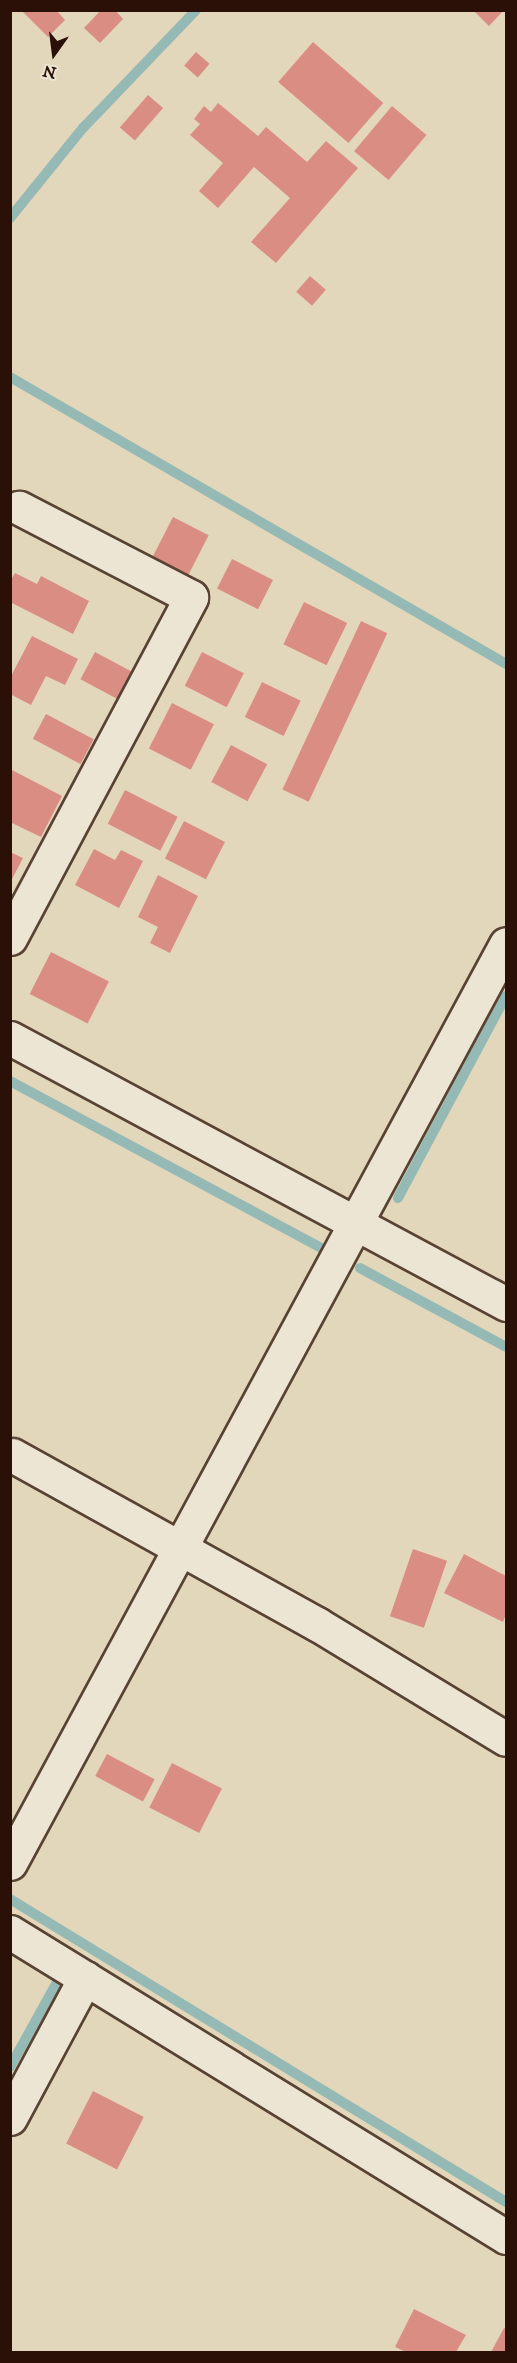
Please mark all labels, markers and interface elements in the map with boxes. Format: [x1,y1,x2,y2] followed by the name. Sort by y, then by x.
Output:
[24,24,84,84] north arrow
[41,60,58,83] text: N

